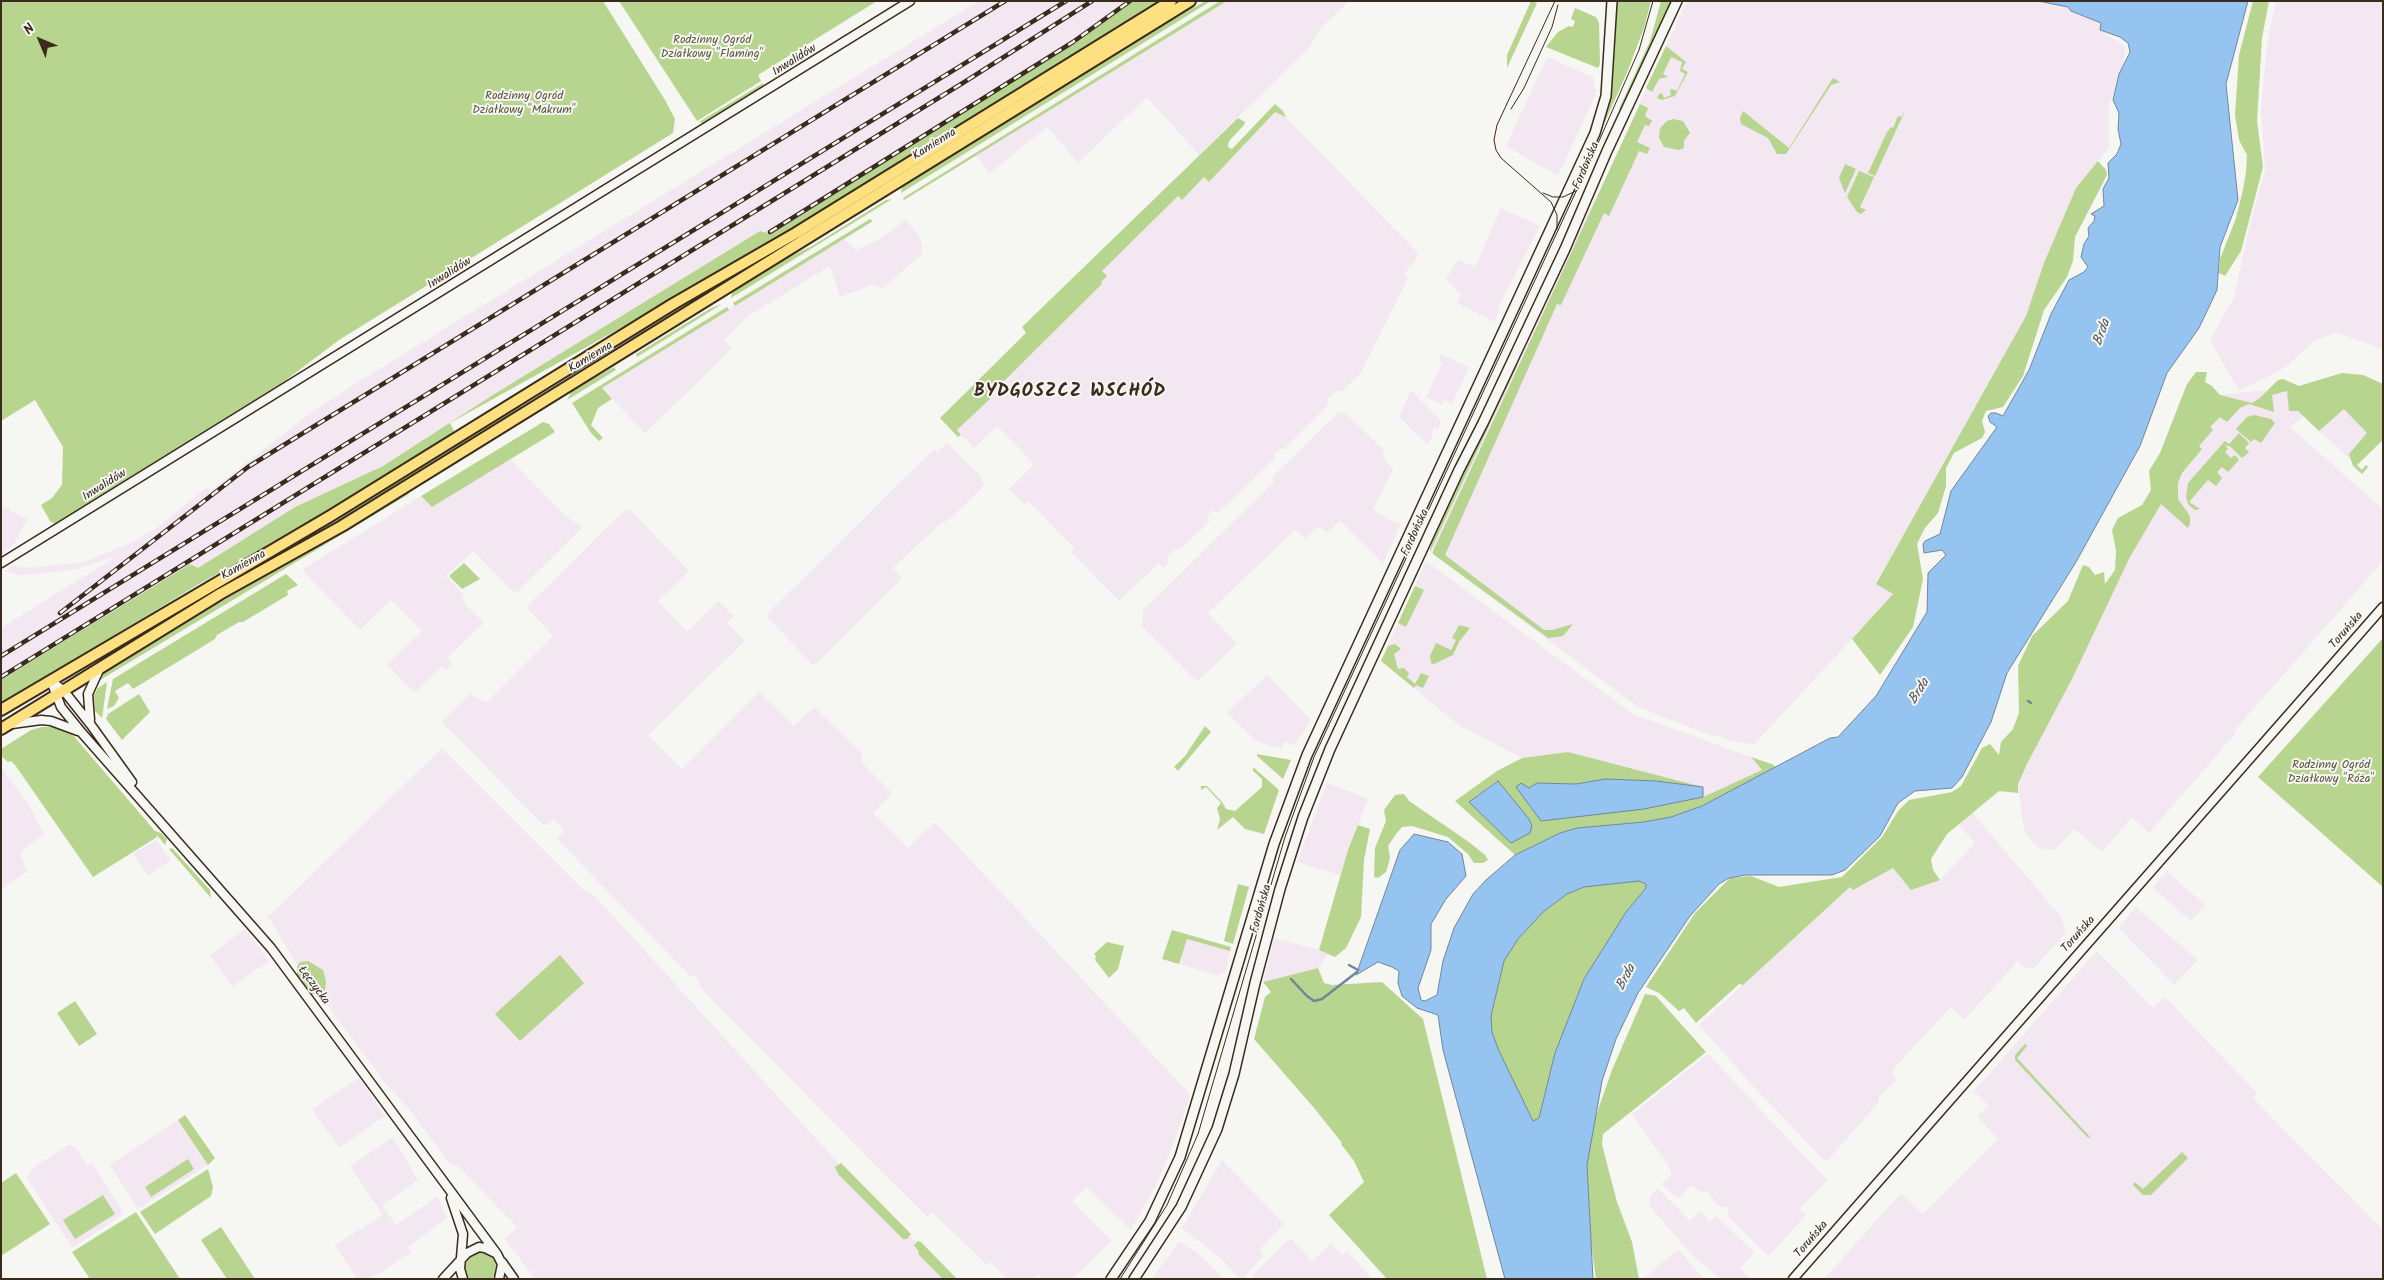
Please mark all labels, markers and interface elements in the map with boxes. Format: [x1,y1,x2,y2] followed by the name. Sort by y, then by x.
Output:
[15,15,65,65] north arrow
[18,18,40,40] text: N
[661,34,763,62] park label: Rodzinny Ogród Działkowy "Flaming"
[770,42,820,80] street label: Inwalidów
[472,90,576,118] park label: Rodzinny Ogród Działkowy "Makrum"
[910,126,960,164] street label: Kamienna
[1571,140,1603,192] street label: Fordońska
[425,255,475,293] street label: Inwalidów
[2090,317,2116,349] water label: Brda
[566,339,616,377] street label: Kamienna
[972,382,1168,404] district label: BYDGOSZCZ WSCHÓD
[80,467,130,505] street label: Inwalidów
[1399,507,1433,559] street label: Fordońska
[219,548,269,584] street label: Kamienna
[2327,610,2367,652] street label: Toruńska
[1906,676,1934,708] water label: Brda
[2288,759,2374,787] park label: Rodzinny Ogród Działkowy "Róża"
[1248,883,1276,935] street label: Fordońska
[2059,914,2099,956] street label: Toruńska
[1613,962,1641,994] water label: Brda
[294,964,332,1008] street label: Łęczycka
[1792,1219,1832,1261] street label: Toruńska

